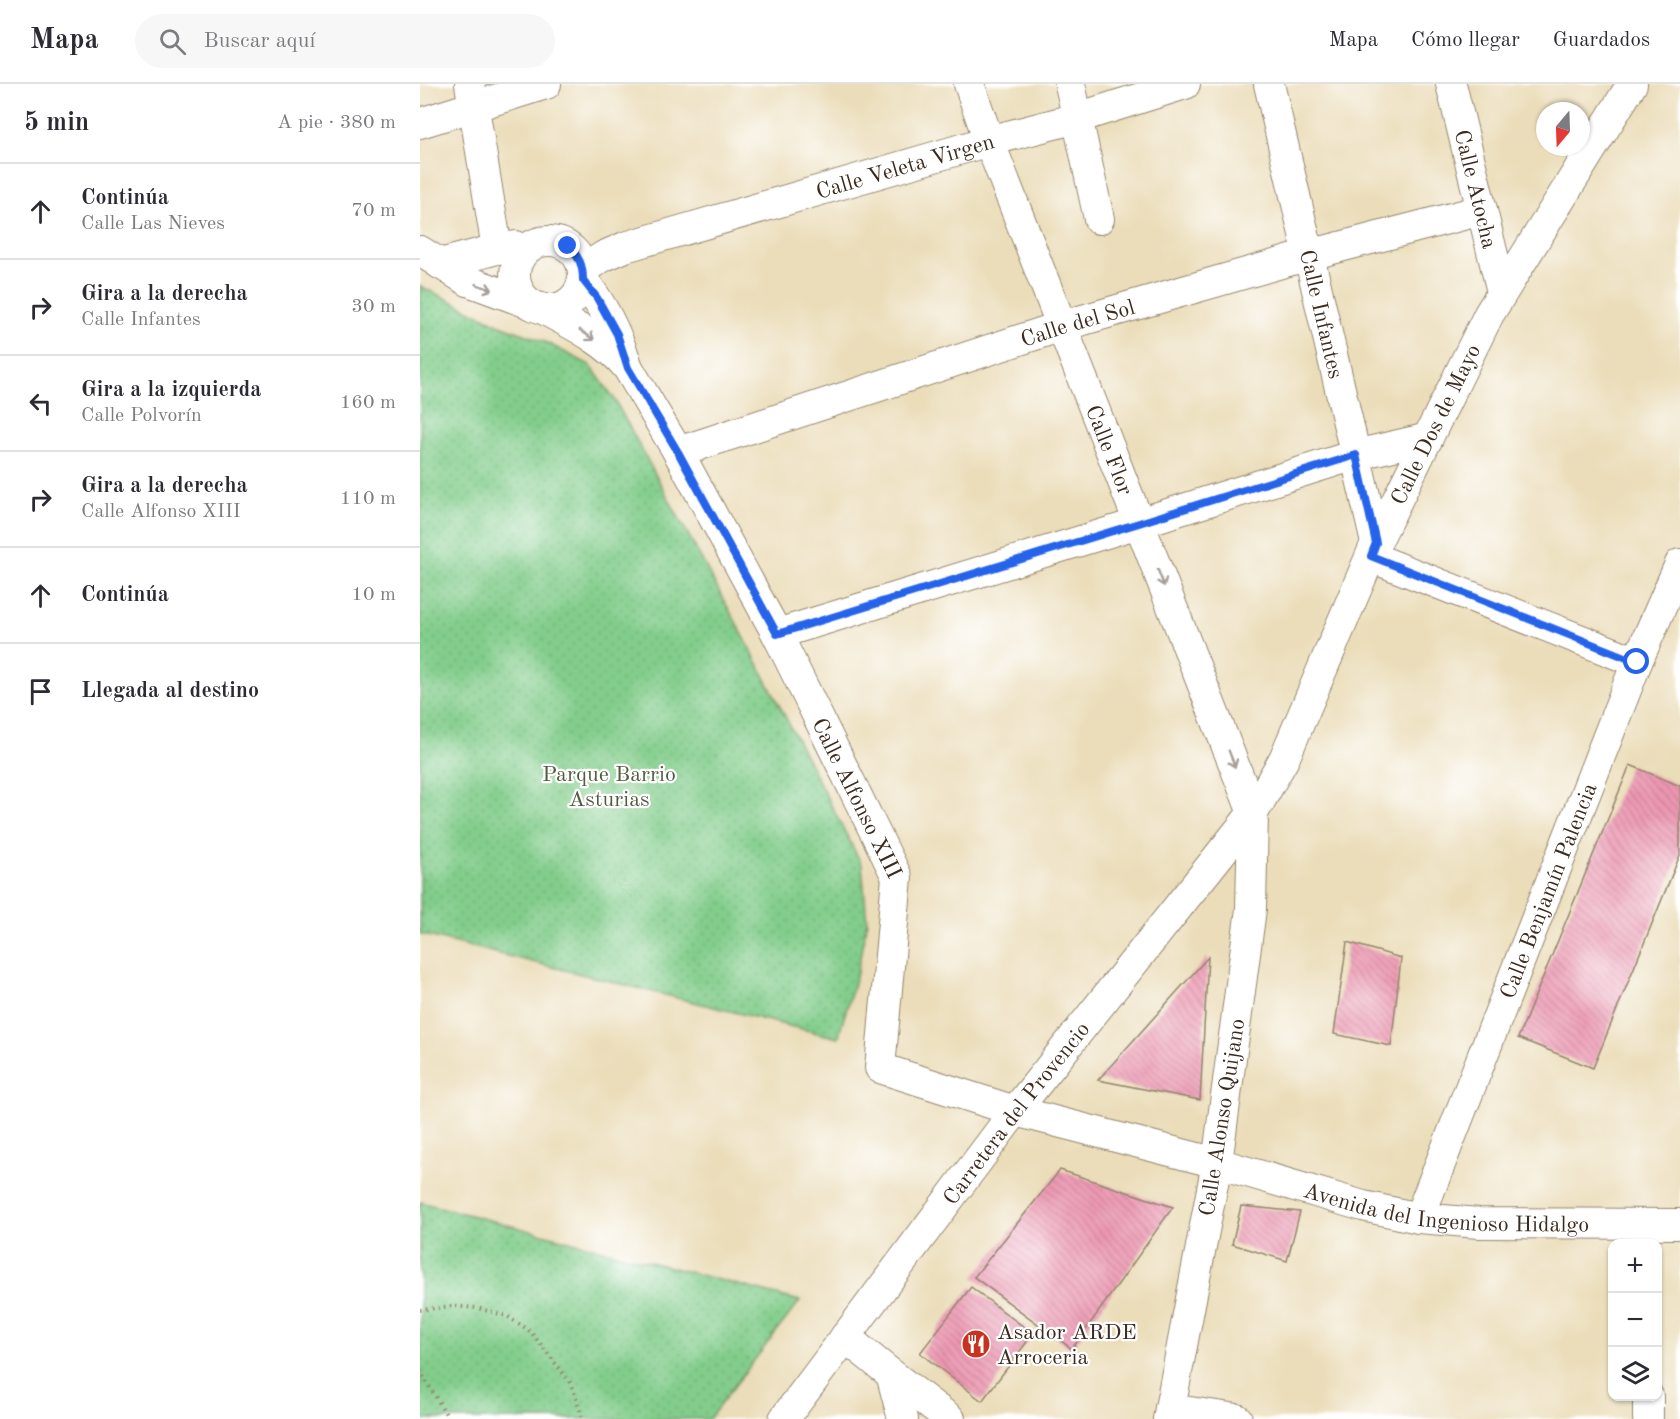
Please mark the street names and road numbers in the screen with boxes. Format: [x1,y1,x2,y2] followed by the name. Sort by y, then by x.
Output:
[1450,128,1500,251] street label: Calle Atocha
[814,131,997,204] street label: Calle Veleta Virgen
[1295,248,1346,381] street label: Calle Infantes
[1018,297,1138,352] street label: Calle del Sol
[1388,341,1485,509] street label: Calle Dos de Mayo
[1081,402,1136,498] street label: Calle Flor
[807,715,905,882] street label: Calle Alfonso XIII
[1497,780,1602,1002] street label: Calle Benjamín Palencia
[1196,1017,1249,1218] street label: Calle Alonso Quijano
[940,1018,1095,1209] street label: Carretera del Provencio
[1301,1180,1589,1237] street label: Avenida del Ingenioso Hidalgo

